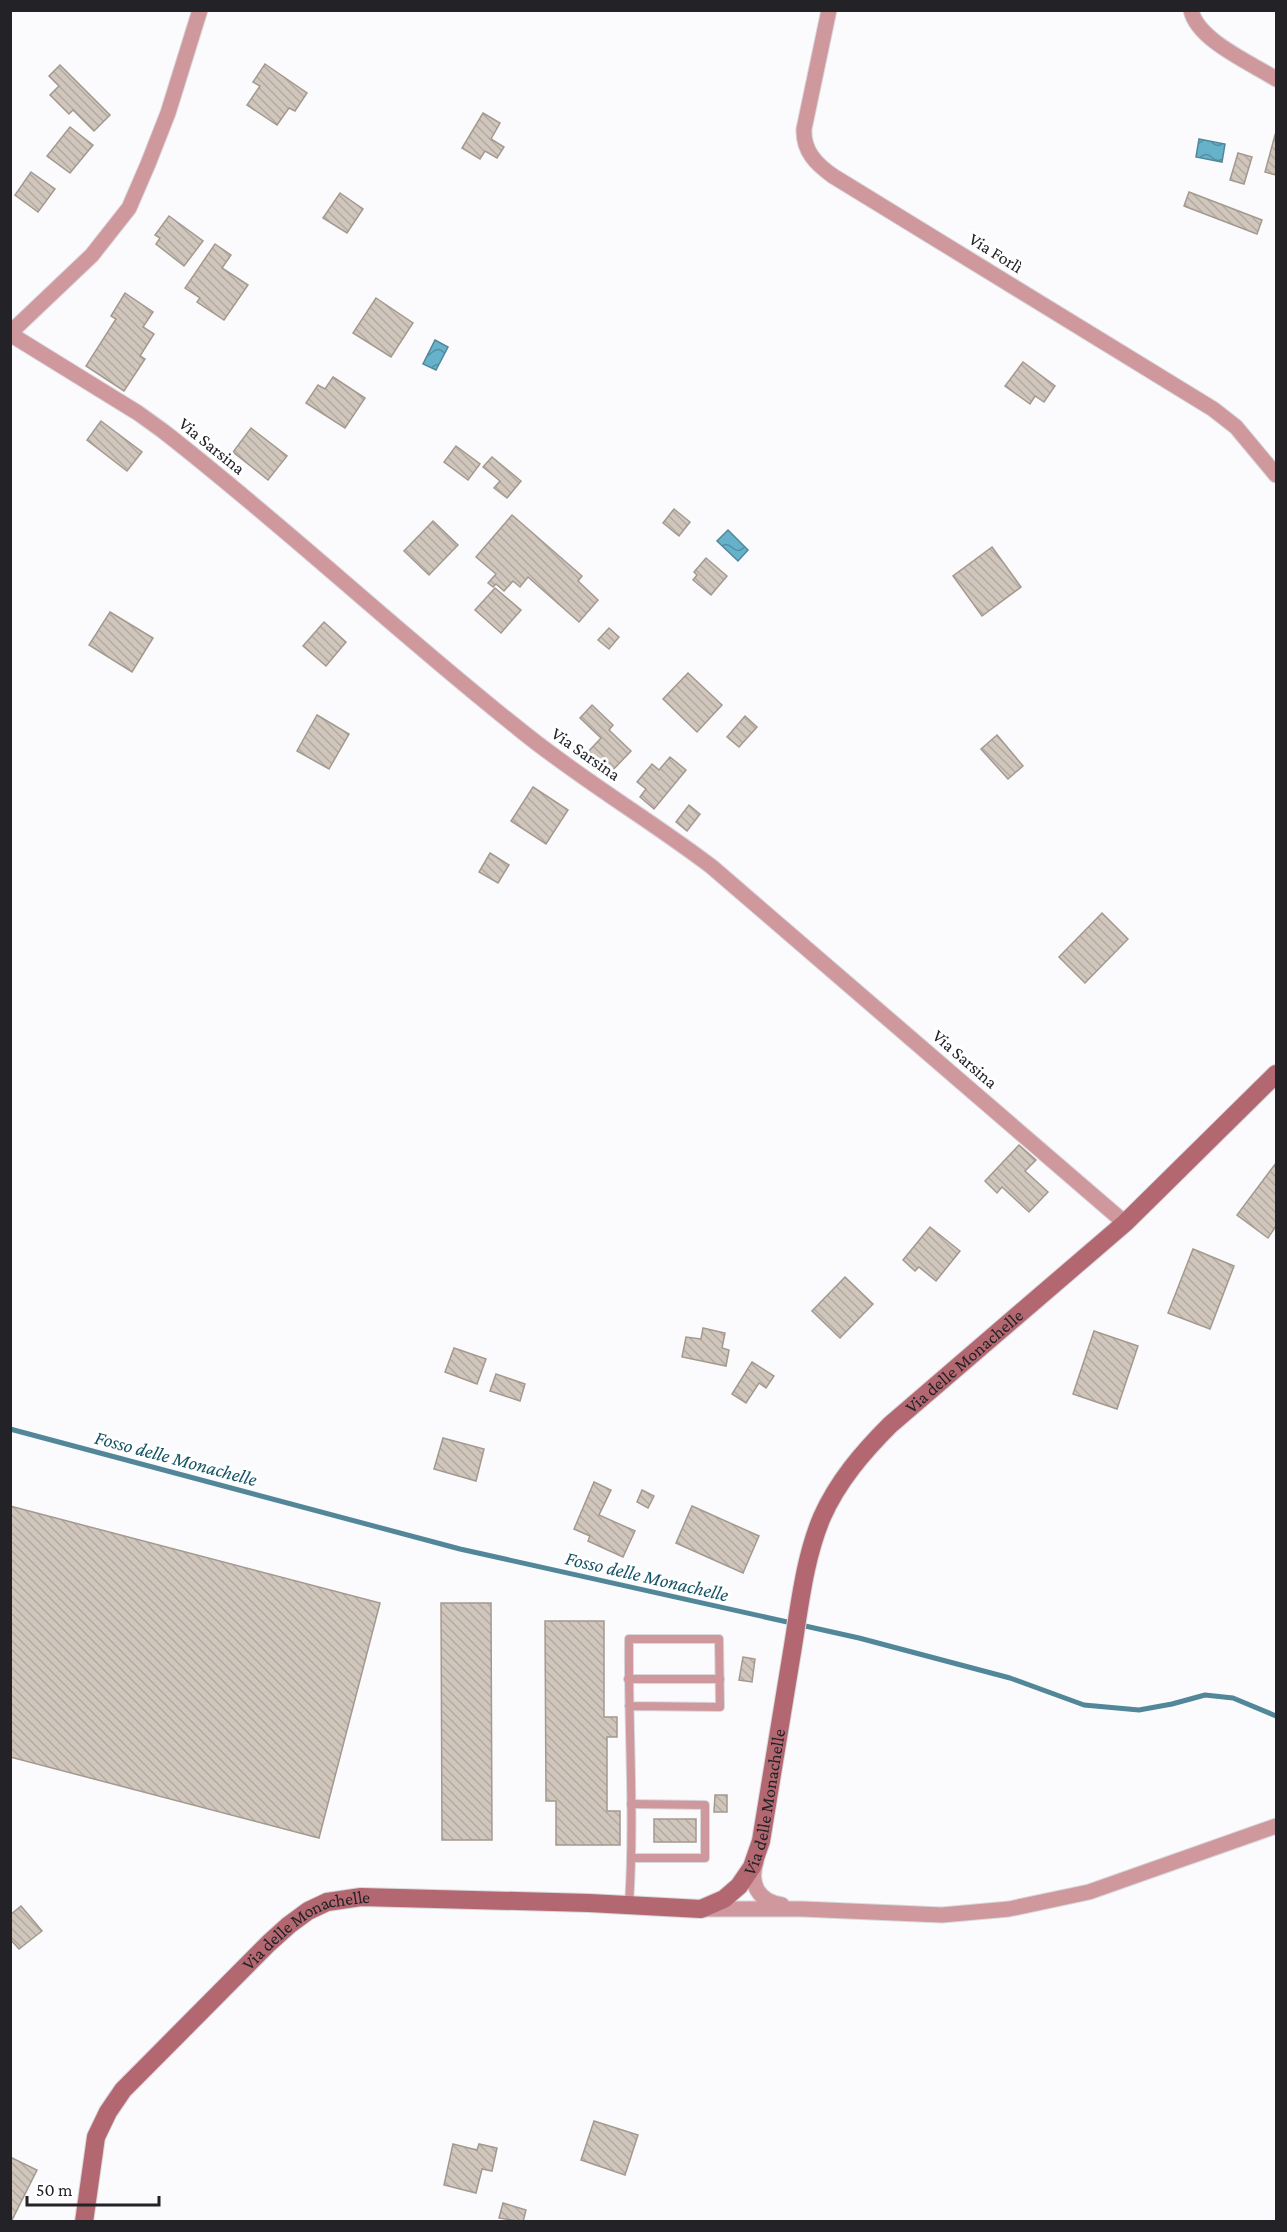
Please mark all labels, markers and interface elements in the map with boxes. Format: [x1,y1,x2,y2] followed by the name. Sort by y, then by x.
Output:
[965,229,1027,277] street label: Via Forlì
[175,413,249,479] street label: Via Sarsina
[548,723,624,785] street label: Via Sarsina
[929,1025,1001,1093] street label: Via Sarsina
[901,1305,1027,1417] street label: Via delle Monachelle
[93,1426,260,1490] water label: Fosso delle Monachelle
[563,1547,731,1606] water label: Fosso delle Monachelle
[739,1727,789,1879] street label: Via delle Monachelle
[238,1887,370,1974] street label: Via delle Monachelle
[27,2169,159,2207] scale bar
[36,2180,73,2200] text: 50 m

